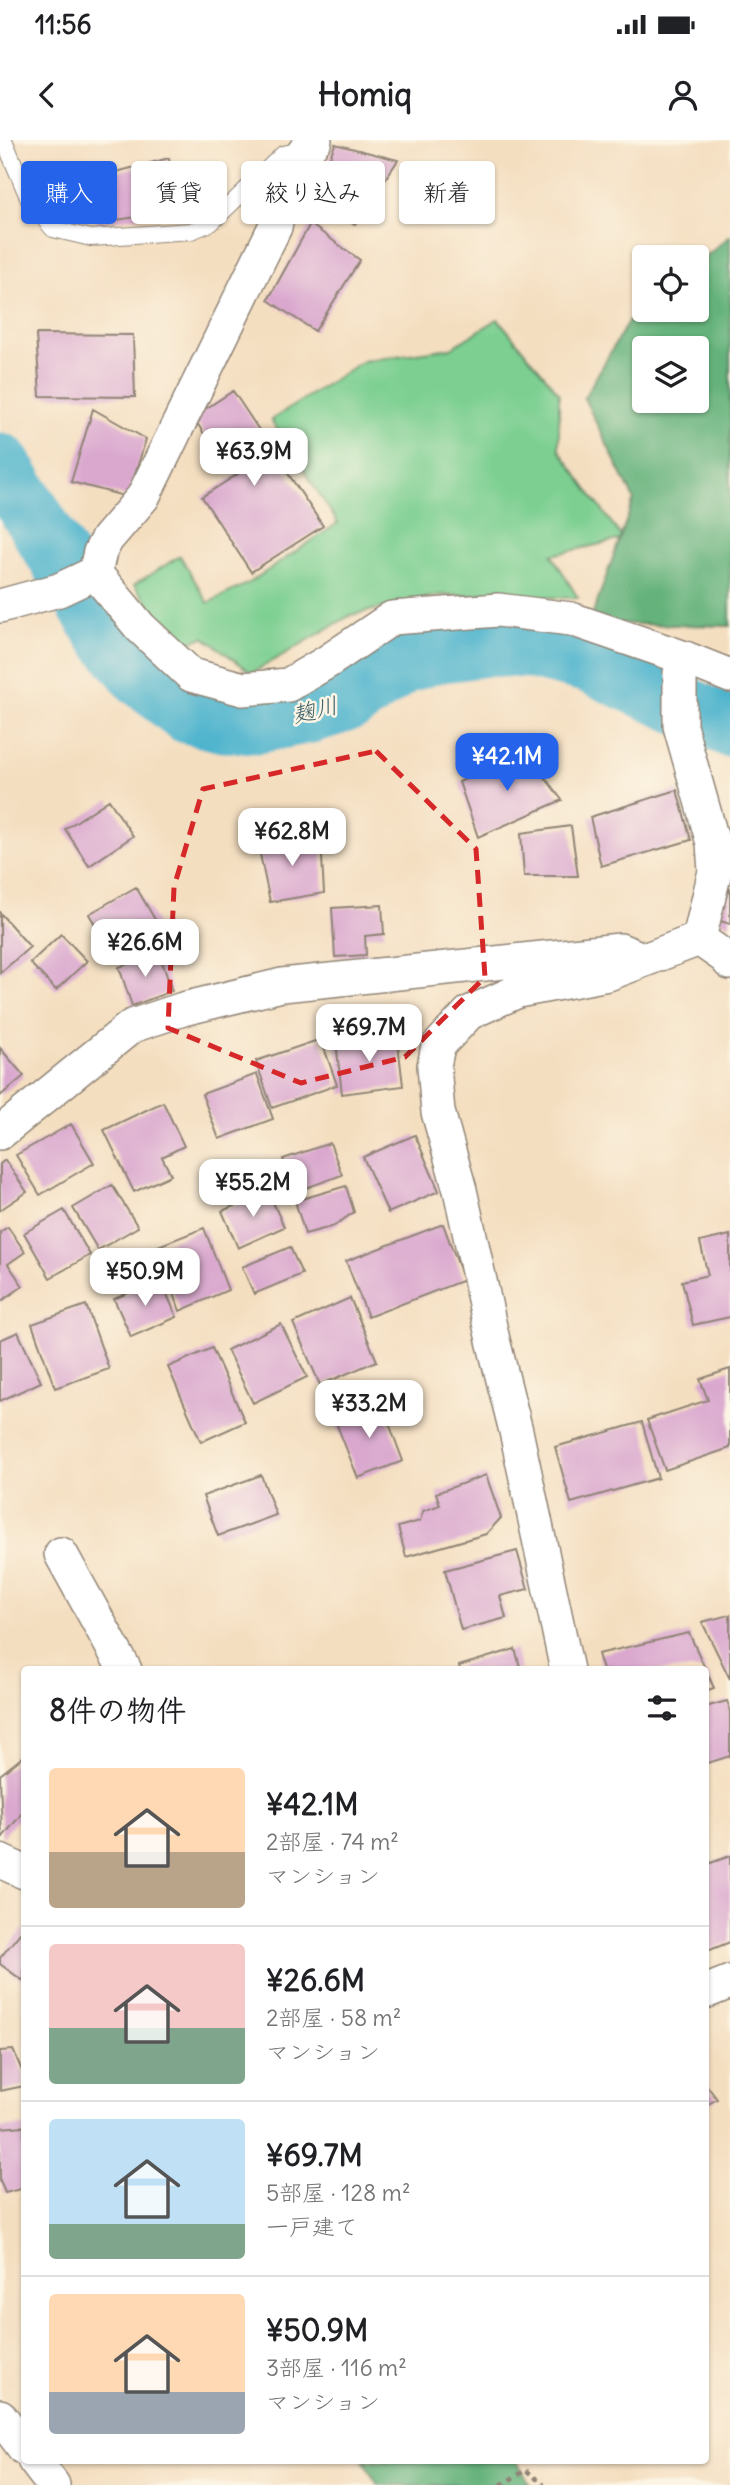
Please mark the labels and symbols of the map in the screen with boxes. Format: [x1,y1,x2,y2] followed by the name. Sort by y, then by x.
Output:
[197,428,311,488] pin: ¥63.9M
[289,690,341,729] water label: 麹川
[450,734,564,793] pin: ¥42.1M
[235,808,349,868] pin: ¥62.8M
[88,920,202,979] pin: ¥26.6M
[312,1004,426,1064] pin: ¥69.7M
[196,1160,310,1219] pin: ¥55.2M
[88,1248,202,1308] pin: ¥50.9M
[312,1380,426,1440] pin: ¥33.2M

